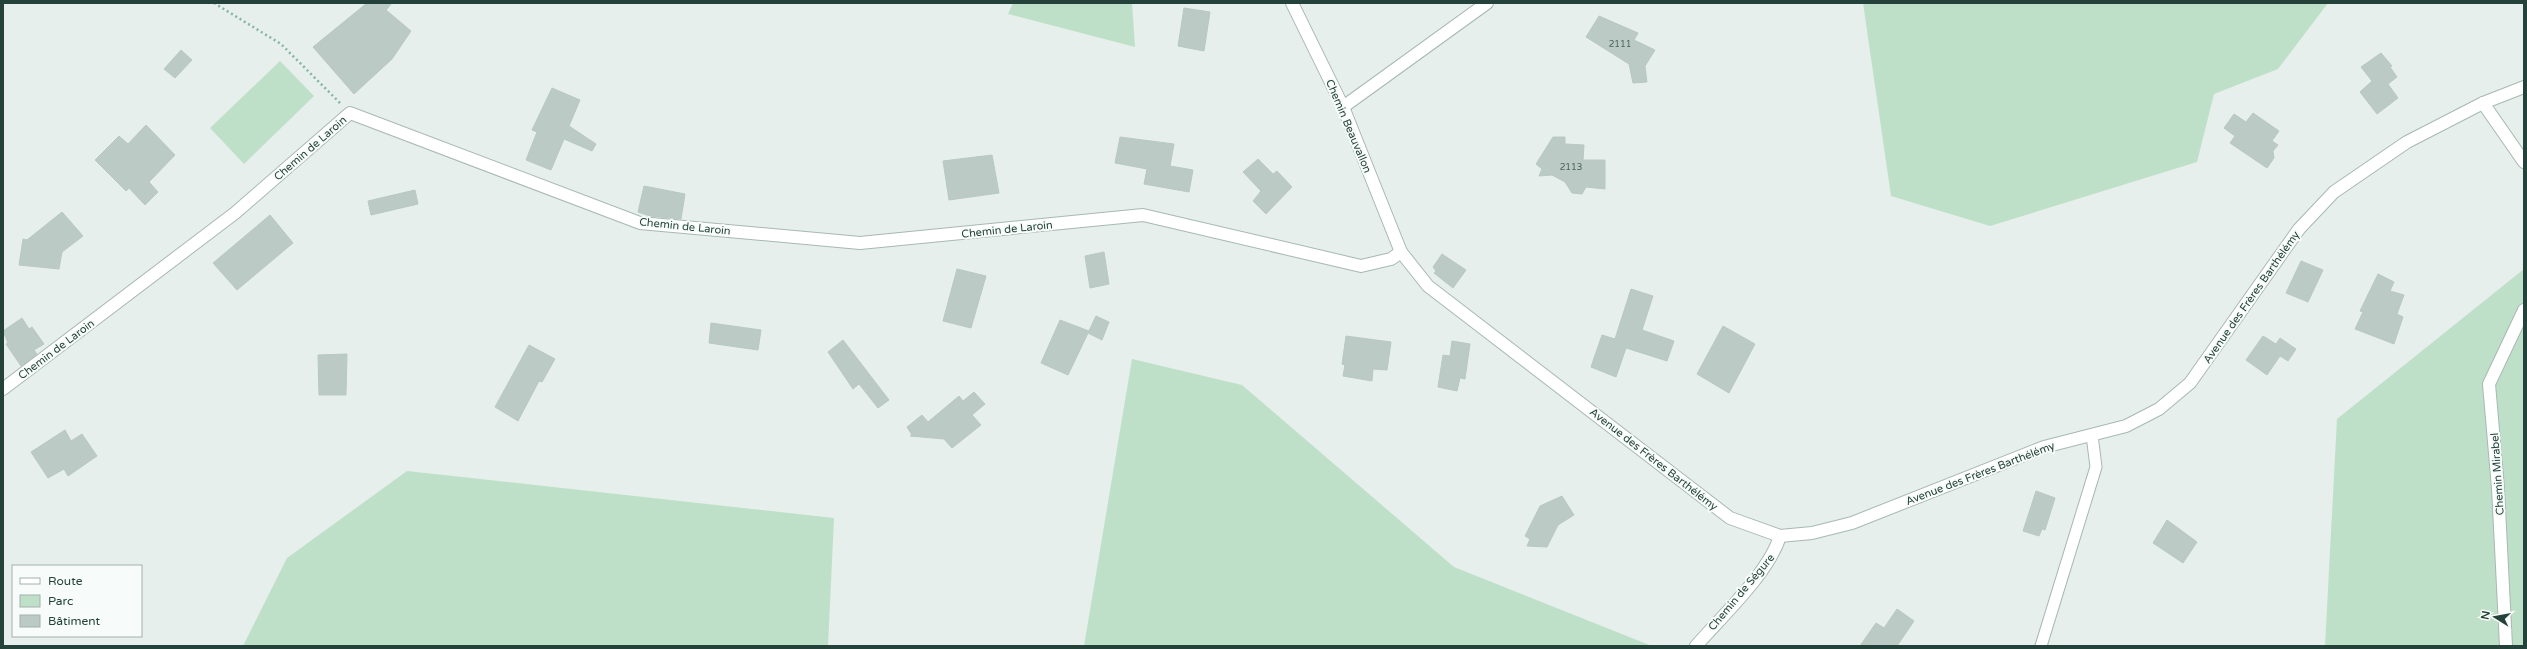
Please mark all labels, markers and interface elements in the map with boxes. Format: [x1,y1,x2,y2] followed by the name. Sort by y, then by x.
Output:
[1609,39,1631,50] house number: 2111
[1323,77,1374,175] street label: Chemin Beauvallon
[271,113,349,183] street label: Chemin de Laroin
[1560,162,1582,173] house number: 2113
[639,215,731,238] street label: Chemin de Laroin
[961,218,1053,241] street label: Chemin de Laroin
[2201,229,2302,366] street label: Avenue des Frères Barthélémy
[16,317,97,382] street label: Chemin de Laroin
[1587,405,1720,513] street label: Avenue des Frères Barthélémy
[2488,432,2507,516] street label: Chemin Mirabel
[1904,439,2057,508] street label: Avenue des Frères Barthélémy
[1706,551,1777,633] street label: Chemin de Ségure
[12,565,142,637] legend
[48,574,83,588] text: Route
[48,594,73,608] text: Parc
[2475,597,2515,637] north arrow
[2478,610,2493,621] text: N
[48,614,100,628] text: Bâtiment

